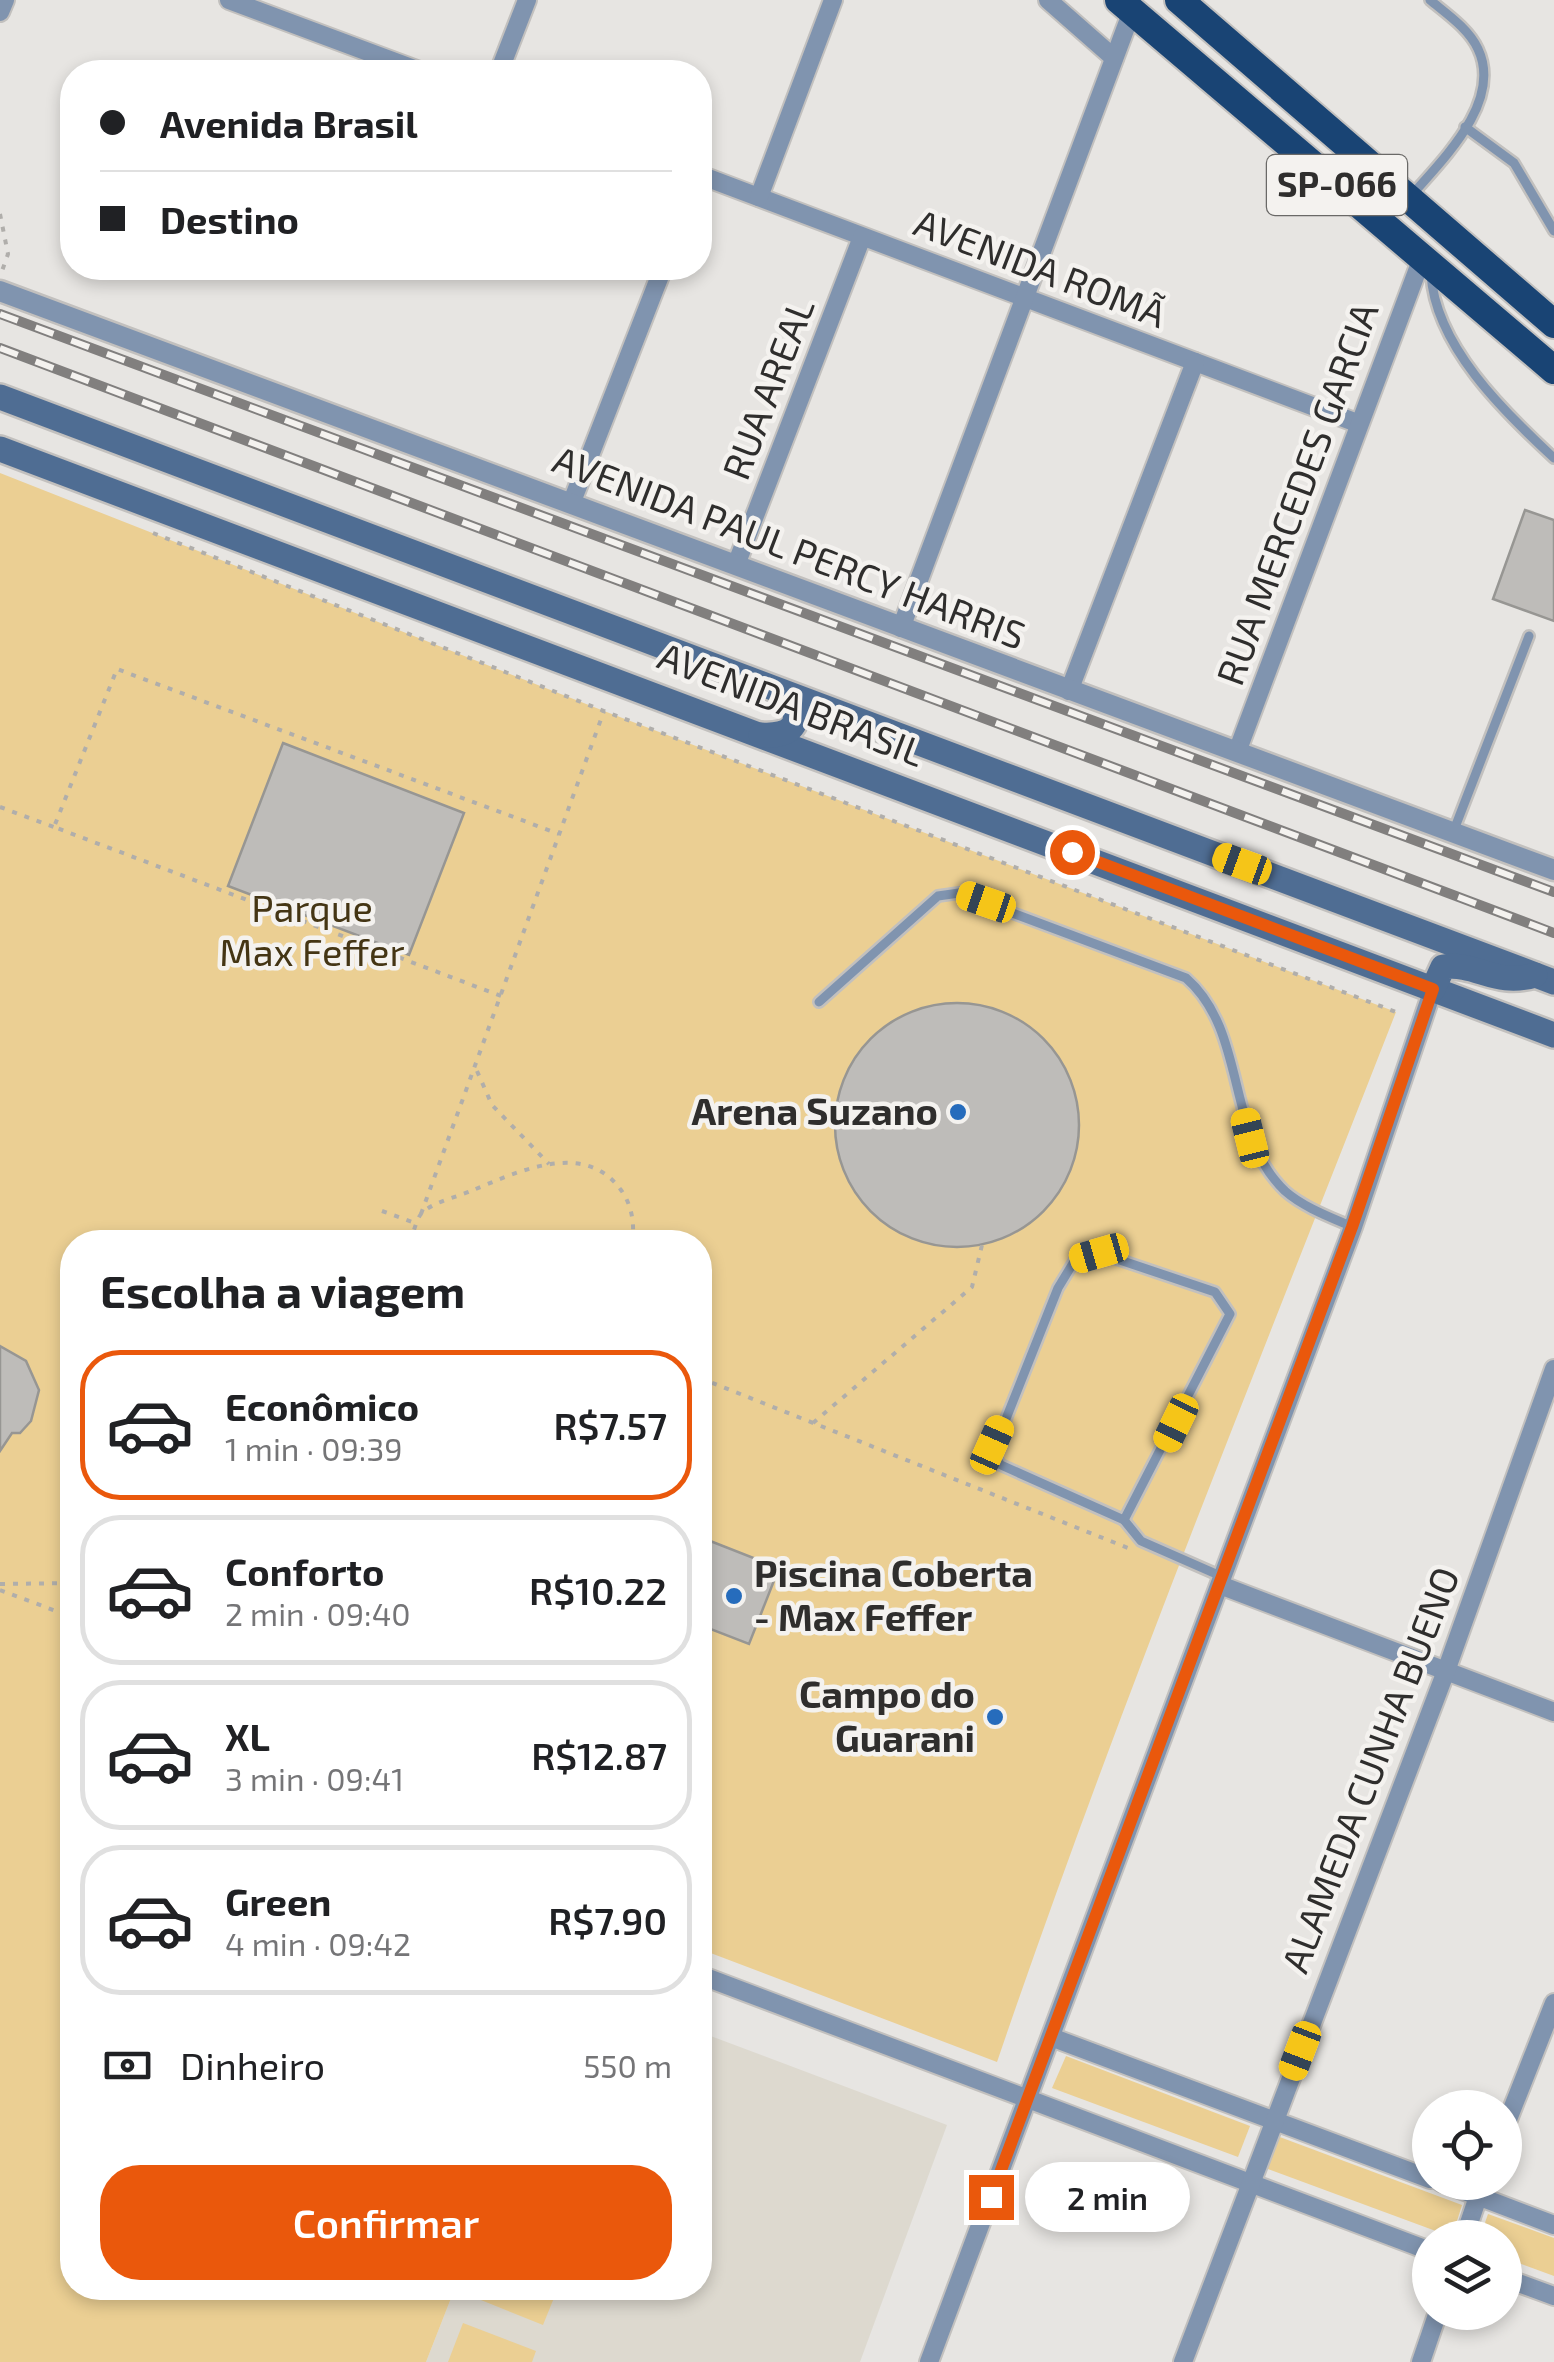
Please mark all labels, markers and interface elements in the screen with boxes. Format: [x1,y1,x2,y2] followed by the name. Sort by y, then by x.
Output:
[160,100,418,146] text: Avenida Brasil
[1267,155,1407,215] road number: SP-066
[160,196,299,242] text: Destino
[908,198,1173,336] street label: AVENIDA ROMÃ
[712,291,823,485] street label: RUA AREAL
[1206,296,1387,691] street label: RUA MERCEDES GARCIA
[547,435,1032,658] street label: AVENIDA PAUL PERCY HARRIS
[652,631,931,775] street label: AVENIDA BRASIL
[1050,830,1095,875] route start
[1209,840,1275,888] car
[953,878,1019,926] car
[219,884,405,974] park label: Parque Max Feffer
[691,1087,938,1133] place label: Arena Suzano
[947,1101,969,1123] marker: Arena Suzano
[1228,1105,1272,1171] car
[1066,1230,1132,1276] car
[100,1263,465,1317] text: Escolha a viagem
[105,1380,195,1470] icon: car
[225,1383,419,1429] text: Econômico
[1149,1389,1203,1457] car
[553,1402,667,1448] text: R$7.57
[966,1411,1018,1479] car
[225,1429,403,1467] text: 1 min · 09:39
[105,1545,195,1635] icon: car
[225,1548,384,1594] text: Conforto
[754,1549,1033,1639] place label: Piscina Coberta - Max Feffer
[1271,1560,1468,1978] street label: ALAMEDA CUNHA BUENO
[529,1567,667,1613] text: R$10.22
[723,1585,745,1607] marker: Piscina Coberta - Max Feffer
[225,1594,411,1632] text: 2 min · 09:40
[799,1670,975,1760] place label: Campo do Guarani
[984,1706,1006,1728] marker: Campo do Guarani
[105,1710,195,1800] icon: car
[225,1713,270,1759] text: XL
[531,1732,667,1778] text: R$12.87
[225,1759,404,1797] text: 3 min · 09:41
[105,1875,195,1965] icon: car
[225,1878,331,1924] text: Green
[548,1897,667,1943] text: R$7.90
[225,1924,411,1962] text: 4 min · 09:42
[1275,2018,1325,2084] car
[100,2038,155,2093] icon: cash
[180,2042,325,2088] text: Dinheiro
[583,2046,672,2084] text: 550 m
[1412,2090,1522,2330] map controls
[1412,2090,1522,2200] button: locate
[1026,2162,1191,2232] callout: 2 min
[100,2165,672,2280] button: Confirmar
[969,2175,1014,2220] route end
[1067,2178,1148,2216] text: 2 min
[1412,2220,1522,2330] button: layers

